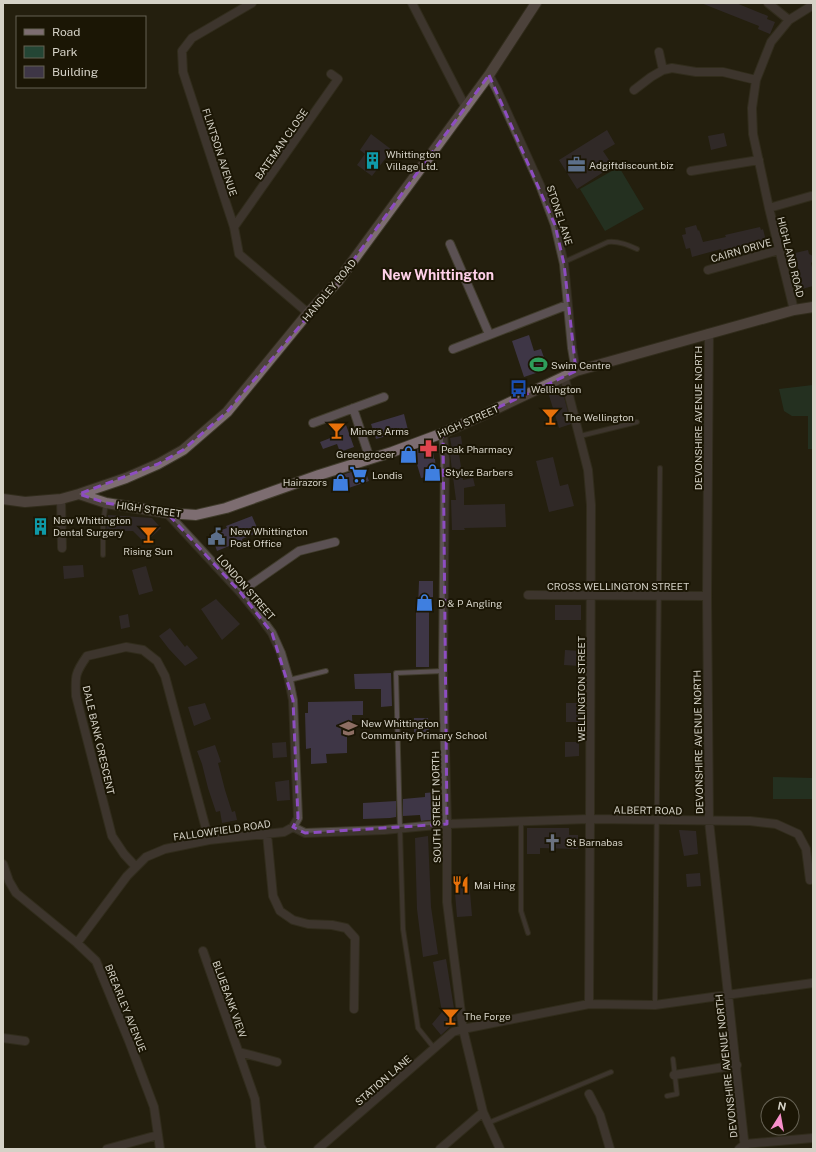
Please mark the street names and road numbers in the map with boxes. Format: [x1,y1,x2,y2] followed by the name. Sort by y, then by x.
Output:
[252,106,310,182] street label: BATEMAN CLOSE
[200,107,240,197] street label: FLINTSON AVENUE
[545,183,575,247] street label: STONE LANE
[775,215,807,299] street label: HIGHLAND ROAD
[709,236,773,264] street label: CAIRN DRIVE
[299,256,359,324] street label: HANDLEY ROAD
[692,346,704,490] street label: DEVONSHIRE AVENUE NORTH
[436,402,501,440] street label: HIGH STREET
[116,498,182,520] street label: HIGH STREET
[214,552,278,622] street label: LONDON STREET
[547,580,689,592] street label: CROSS WELLINGTON STREET
[575,636,587,742] street label: WELLINGTON STREET
[691,670,705,814] street label: DEVONSHIRE AVENUE NORTH
[81,684,117,796] street label: DALE BANK CRESCENT
[429,751,443,863] street label: SOUTH STREET NORTH
[614,803,682,817] street label: ALBERT ROAD
[172,817,272,843] street label: FALLOWFIELD ROAD
[210,959,250,1040] street label: BLUEBANK VIEW
[103,962,149,1054] street label: BREARLEY AVENUE
[712,994,740,1138] street label: DEVONSHIRE AVENUE NORTH
[352,1052,414,1108] street label: STATION LANE

